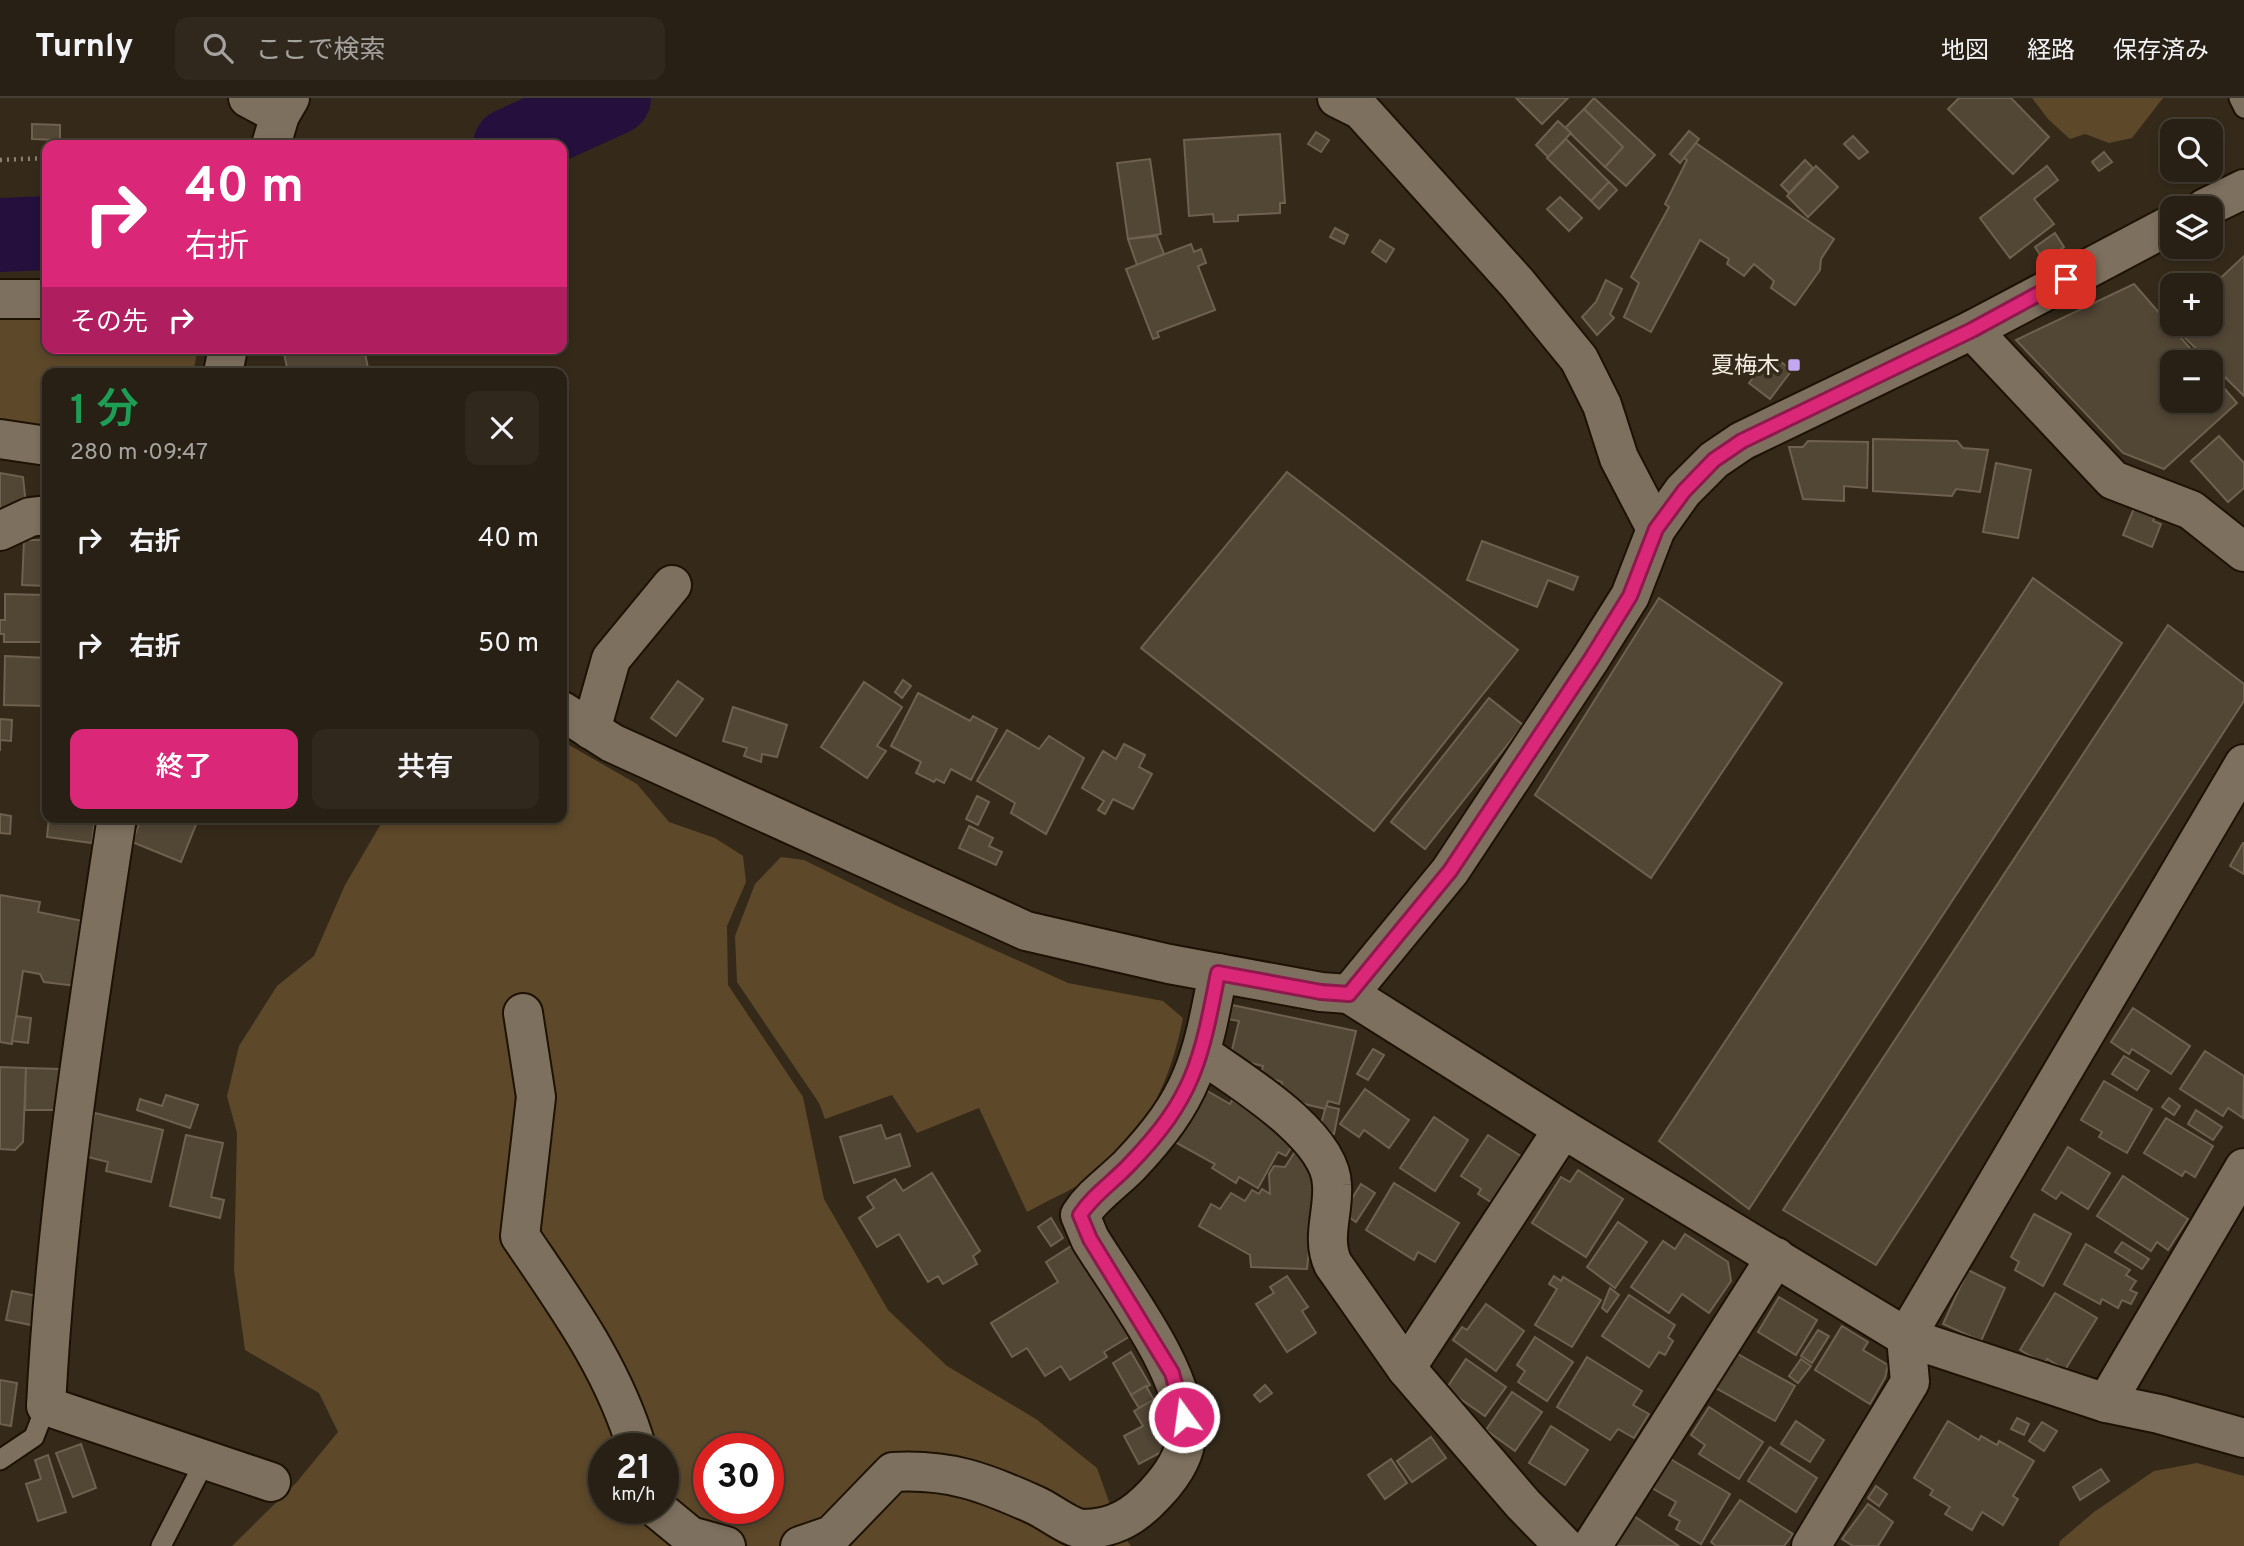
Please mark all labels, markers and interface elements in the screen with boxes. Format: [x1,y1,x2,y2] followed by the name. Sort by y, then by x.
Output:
[175,17,665,80] search box
[35,27,133,69] text: Turnly
[199,29,237,67] icon: search
[255,35,385,68] text: ここで検索
[1941,37,1989,67] text: 地図
[2027,37,2075,67] text: 経路
[2113,37,2209,67] text: 保存済み
[2160,119,2223,413] map controls
[2160,119,2223,182] button: search
[185,158,304,220] text: 40 m
[70,168,161,259] icon: right
[2160,196,2223,259] button: layers
[185,228,249,268] text: 右折
[2036,249,2096,309] pin
[2047,260,2085,298] icon: arrive
[2160,273,2223,336] button: +
[162,301,200,339] icon: right
[70,307,148,340] text: その先
[2160,350,2223,413] button: −
[1711,353,1780,382] place label: 夏梅木
[1786,357,1802,373] marker: 夏梅木
[70,386,139,439] text: 1 分
[465,391,539,465] button: close
[70,439,208,468] text: 280 m · 09:47
[70,521,108,559] icon: right
[478,523,539,556] text: 40 m
[129,527,181,560] text: 右折
[70,626,108,664] icon: right
[478,628,539,661] text: 50 m
[129,632,181,665] text: 右折
[70,729,298,809] button: 終了
[312,729,539,809] button: 共有
[1147,1380,1221,1454] position arrow
[693,1433,784,1524] speed limit sign: 30
[616,1447,651,1491] text: 21
[612,1484,655,1507] text: km/h

